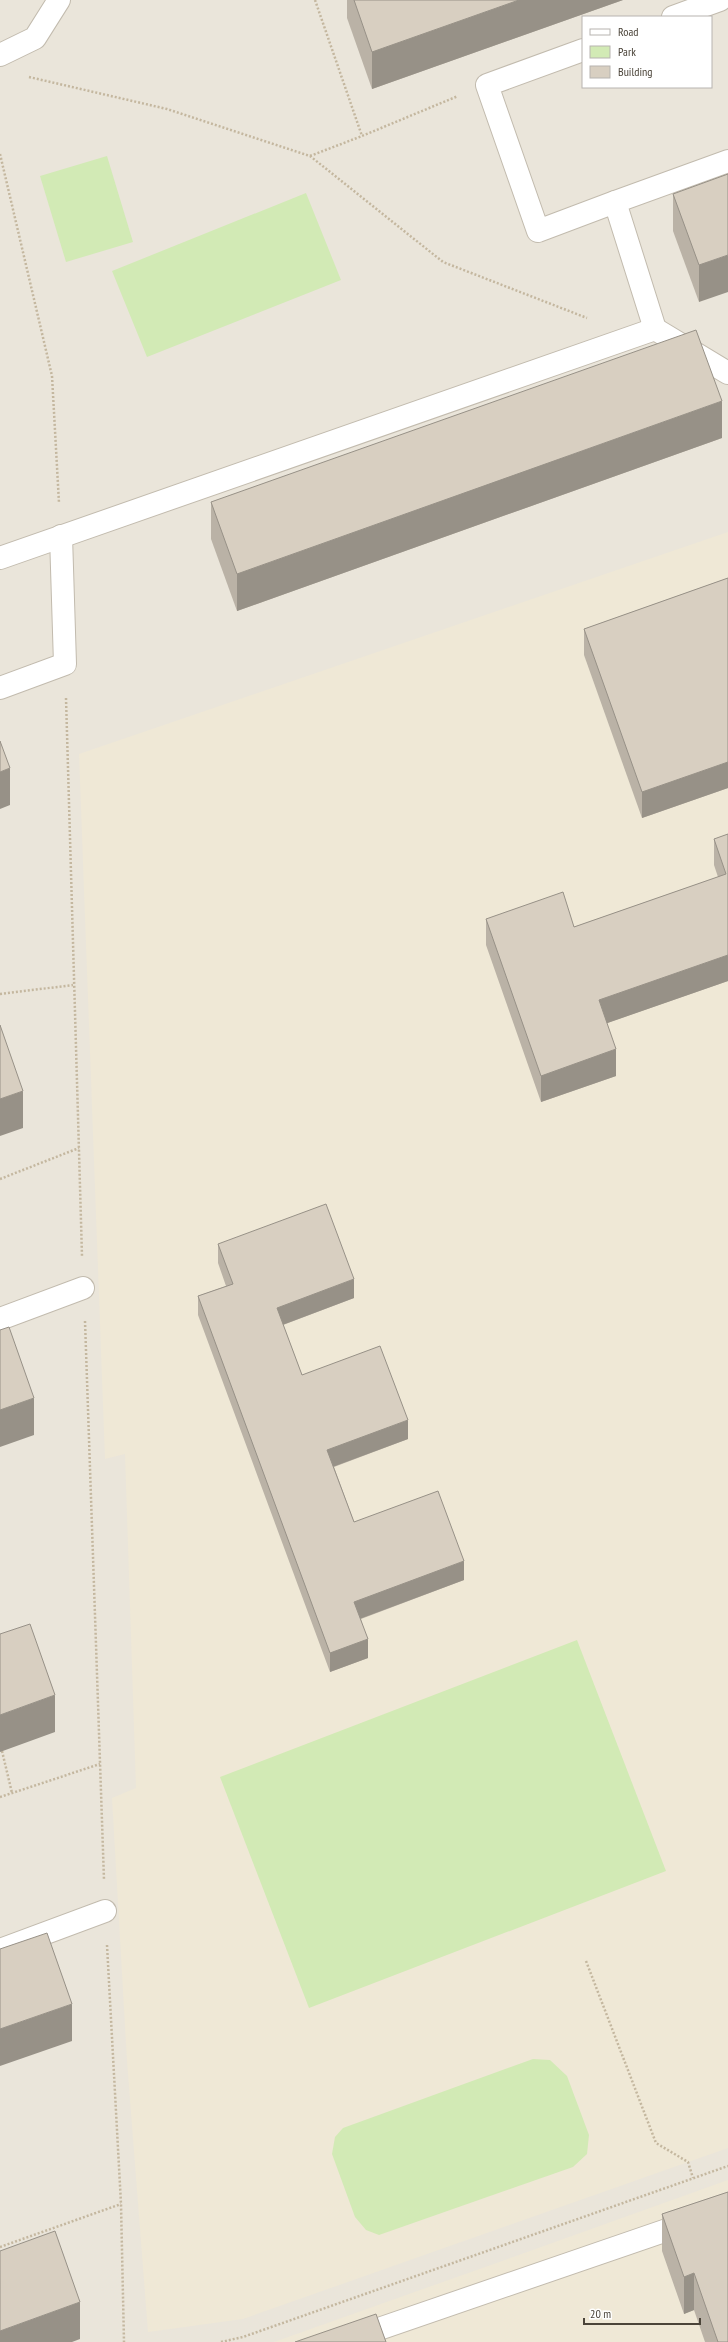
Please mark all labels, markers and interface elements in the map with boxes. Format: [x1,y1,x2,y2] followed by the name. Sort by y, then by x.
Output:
[582,16,712,88] legend
[618,24,638,39] text: Road
[618,44,636,59] text: Park
[618,64,653,79] text: Building
[584,2300,700,2326] scale bar
[590,2306,611,2321] text: 20 m

